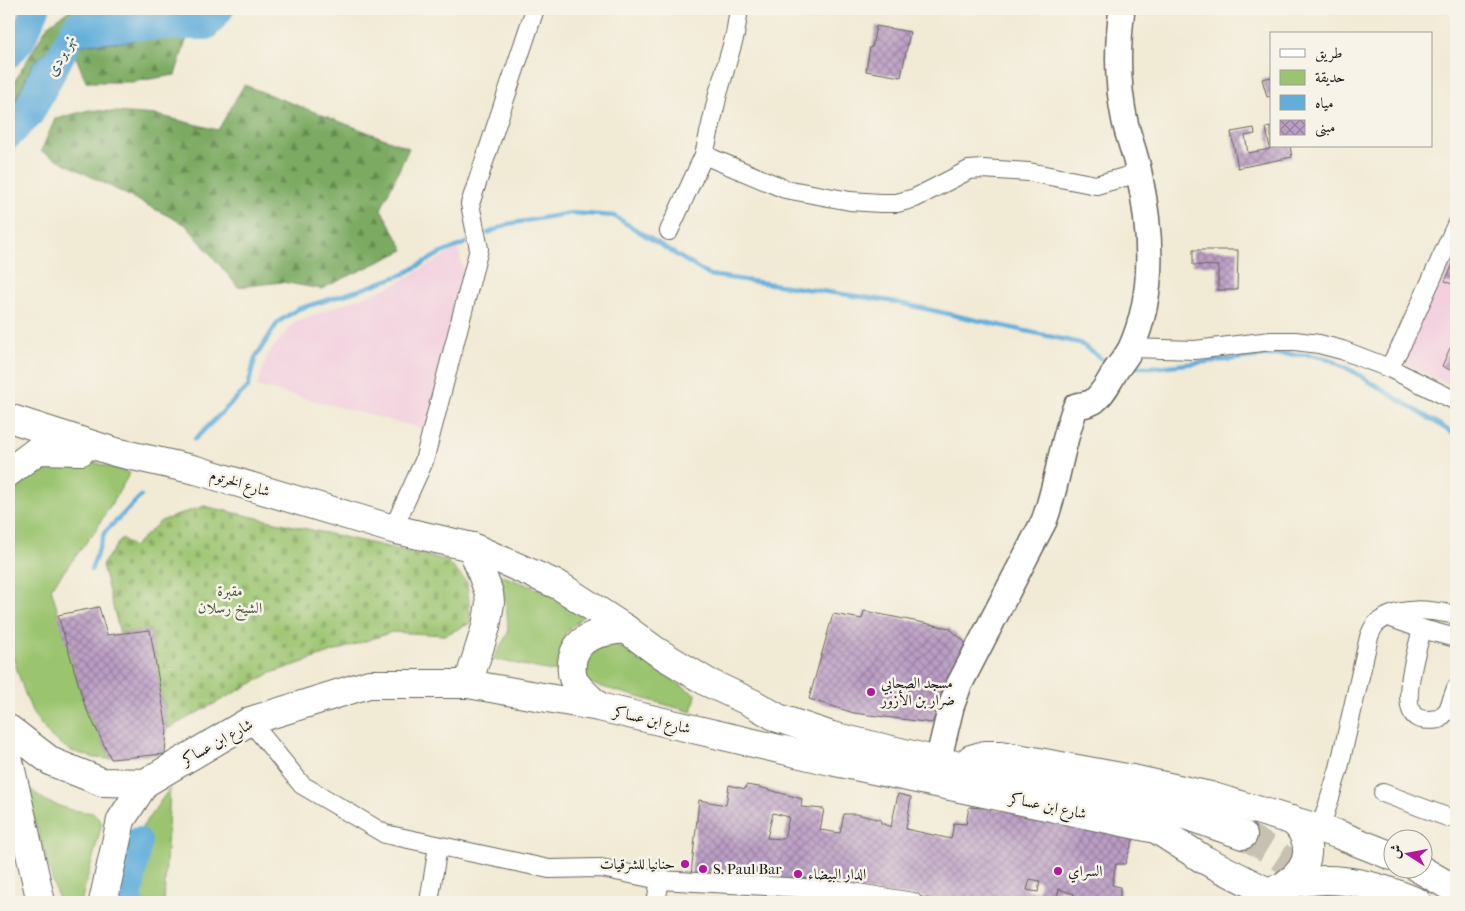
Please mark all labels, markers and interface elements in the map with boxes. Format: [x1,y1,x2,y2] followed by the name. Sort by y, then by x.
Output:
[42,31,80,80] water label: نهر بردى
[1270,32,1432,148] legend
[1315,44,1342,63] text: طريق
[1315,68,1345,86] text: حديقة
[1315,94,1333,112] text: مياه
[1315,118,1335,138] text: مبنى
[207,465,272,504] street label: شارع الخرتوم
[198,582,262,622] park label: مقبرة الشيخ رسلان
[879,674,955,710] place label: مسجد الصحابي ضرار بن الأزور
[865,686,877,698] marker: مسجد الصحابي ضرار بن الأزور
[609,702,692,742] street label: شارع ابن عساكر
[176,715,258,773] street label: شارع ابن عساكر
[1005,789,1088,827] street label: شارع ابن عساكر
[1382,828,1432,878] north arrow
[1386,843,1405,860] text: ش
[600,855,675,874] place label: حنانيا للشرقيات
[679,858,691,870] marker: حنانيا للشرقيات
[713,860,782,878] place label: S. Paul Bar
[1068,862,1103,883] place label: السراي
[697,863,709,875] marker: S. Paul Bar
[808,865,866,883] place label: الدار البيضاء
[1052,865,1064,877] marker: السراي
[792,868,804,880] marker: الدار البيضاء

